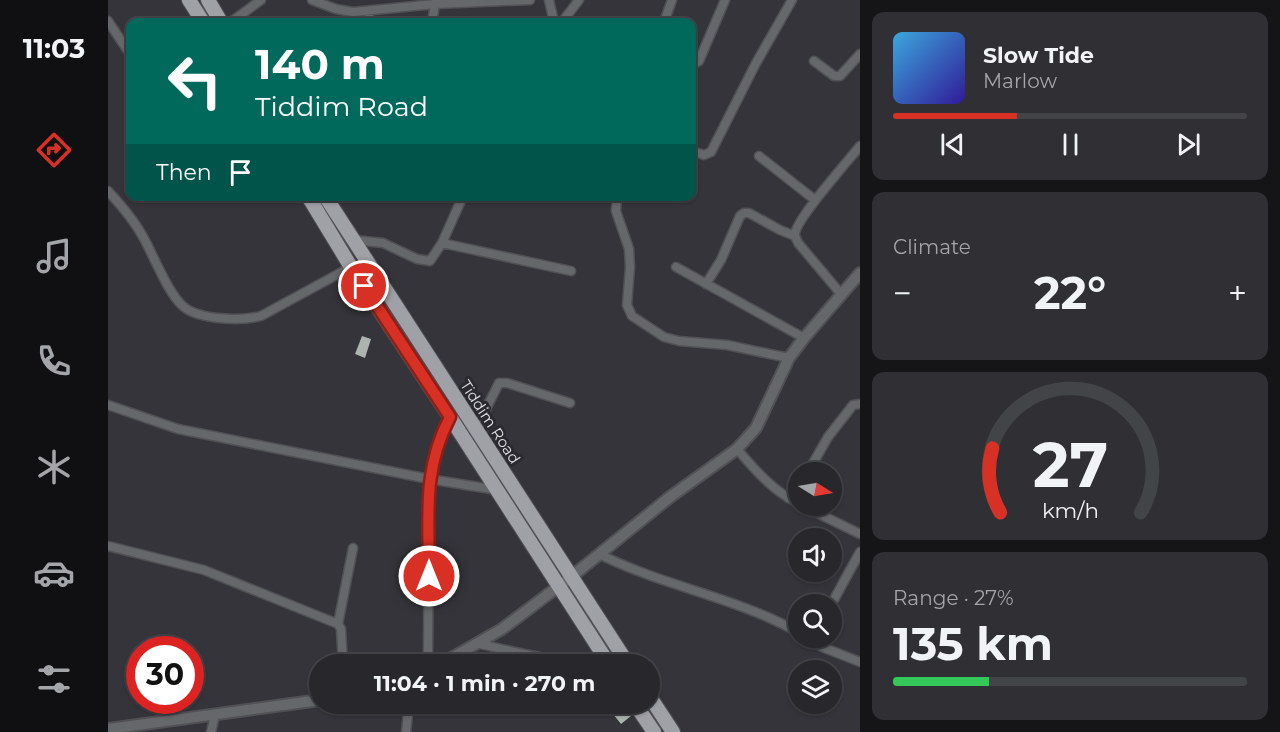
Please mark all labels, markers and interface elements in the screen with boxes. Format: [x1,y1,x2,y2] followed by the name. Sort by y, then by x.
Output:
[23,32,85,65] text: 11:03
[255,38,385,90] text: 140 m
[156,42,234,120] icon: left
[983,42,1094,69] text: Slow Tide
[983,69,1057,93] text: Marlow
[255,90,428,123] text: Tiddim Road
[936,128,969,161] icon: previous
[1054,128,1087,161] icon: pause
[1172,128,1205,161] icon: next
[33,129,75,171] icon: directions
[224,156,257,189] icon: arrive
[156,159,212,186] text: Then
[33,235,75,277] icon: music
[893,235,971,259] text: Climate
[338,260,389,311] pin
[1034,265,1106,320] text: 22°
[347,269,380,302] icon: arrive
[893,273,912,313] text: −
[1228,273,1247,313] text: +
[33,340,75,382] icon: phone
[456,376,525,467] street label: Tiddim Road
[1032,427,1108,503] text: 27
[33,446,75,488] icon: climate
[788,462,842,516] north arrow
[788,462,842,714] map controls
[1041,497,1099,523] text: km/h
[788,528,842,582] button: sound
[397,544,461,608] position arrow
[33,552,75,594] icon: car
[893,586,1014,610] text: Range · 27%
[788,594,842,648] button: search
[893,616,1053,671] text: 135 km
[126,636,204,714] speed limit sign: 30
[33,658,75,700] icon: filters
[788,660,842,714] button: layers
[374,670,595,697] text: 11:04 · 1 min · 270 m

